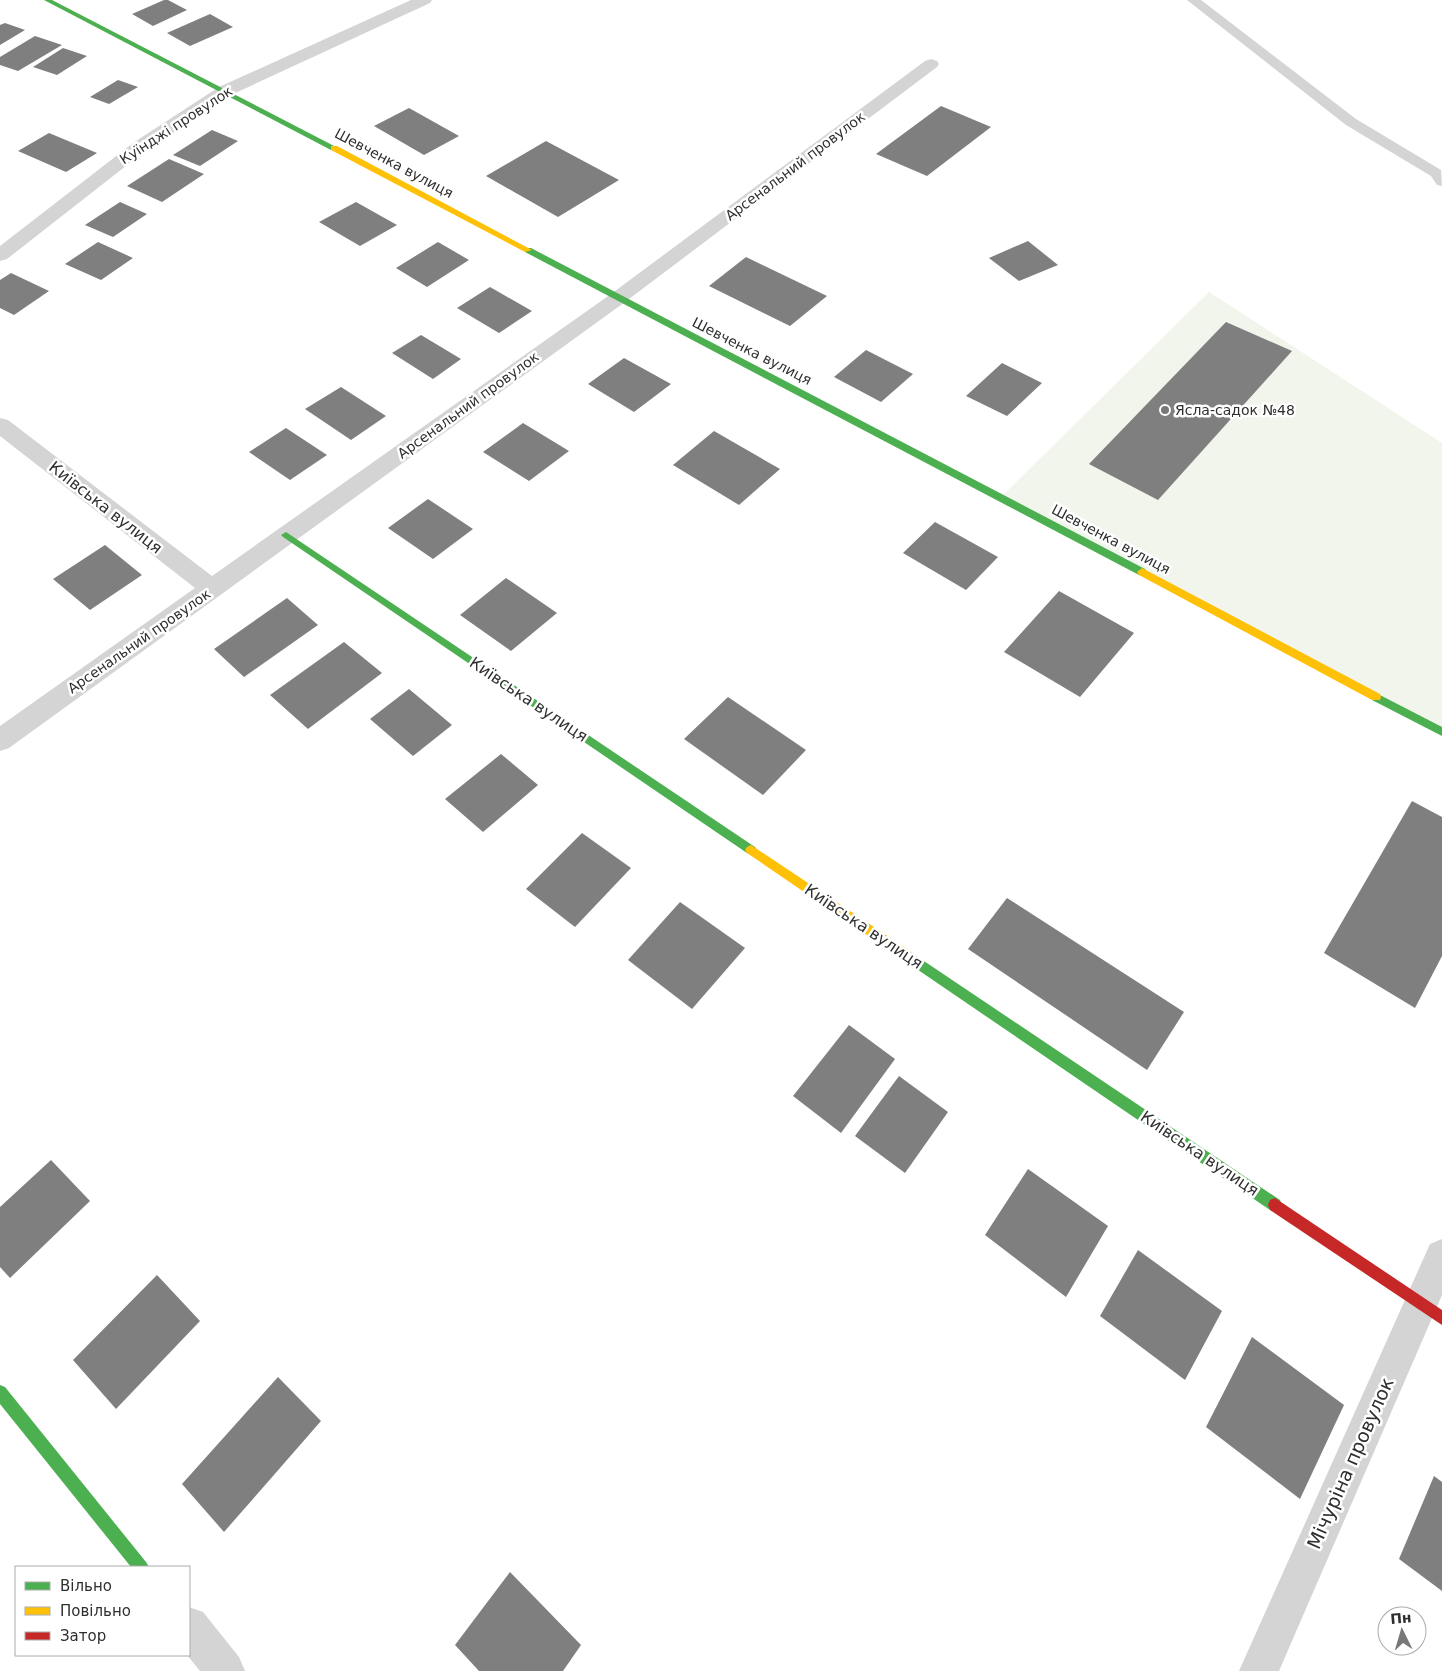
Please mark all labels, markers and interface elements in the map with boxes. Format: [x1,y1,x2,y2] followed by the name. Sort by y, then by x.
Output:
[117,83,235,167] street label: Куїнджі провулок
[722,108,868,224] street label: Арсенальний провулок
[332,125,456,201] street label: Шевченка вулиця
[690,314,814,388] street label: Шевченка вулиця
[394,348,542,462] street label: Арсенальний провулок
[1175,402,1295,418] place label: Ясла-садок №48
[1159,404,1171,416] marker: Ясла-садок №48
[45,457,166,558] street label: Київська вулиця
[1049,501,1173,577] street label: Шевченка вулиця
[65,586,213,696] street label: Арсенальний провулок
[466,653,591,746] street label: Київська вулиця
[801,880,926,973] street label: Київська вулиця
[1137,1107,1262,1200] street label: Київська вулиця
[1302,1374,1398,1552] street label: Мічуріна провулок
[15,1566,190,1656] legend
[60,1577,112,1595] text: Вільно
[60,1602,131,1620] text: Повільно
[1377,1606,1427,1656] north arrow
[1390,1609,1412,1627] text: Пн
[60,1627,106,1645] text: Затор

